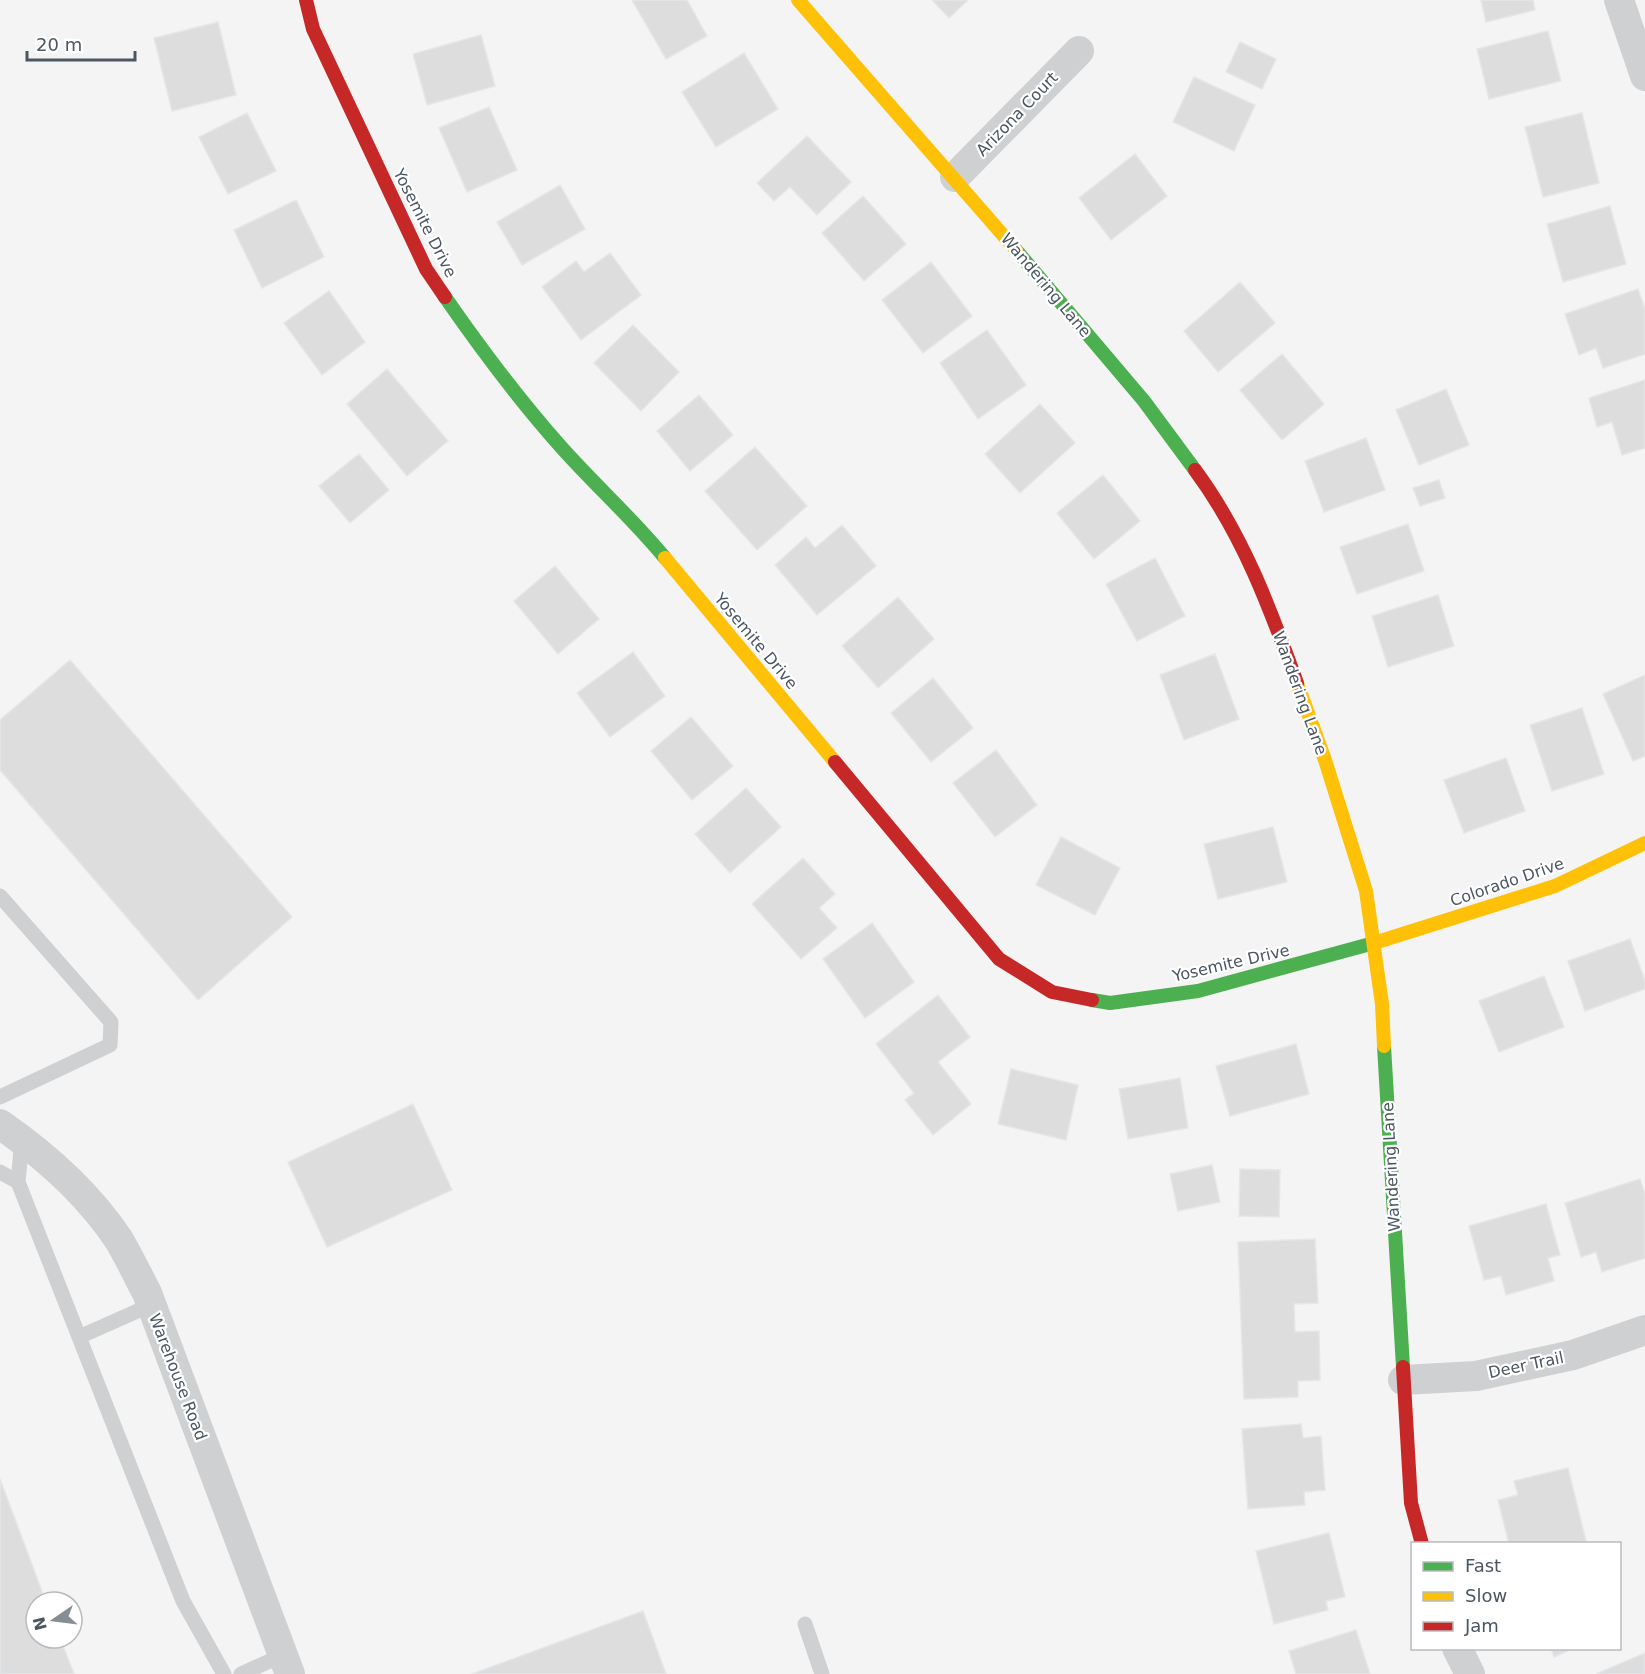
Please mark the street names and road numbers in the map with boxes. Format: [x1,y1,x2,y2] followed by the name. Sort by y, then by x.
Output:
[972,68,1062,160] street label: Arizona Court
[389,165,461,281] street label: Yosemite Drive
[997,229,1095,341] street label: Wandering Lane
[710,588,802,693] street label: Yosemite Drive
[1269,629,1331,757] street label: Wandering Lane
[1448,854,1566,910] street label: Colorado Drive
[1170,940,1291,986] street label: Yosemite Drive
[1378,1102,1404,1232] street label: Wandering Lane
[145,1311,211,1443] street label: Warehouse Road
[1487,1348,1565,1382] street label: Deer Trail

